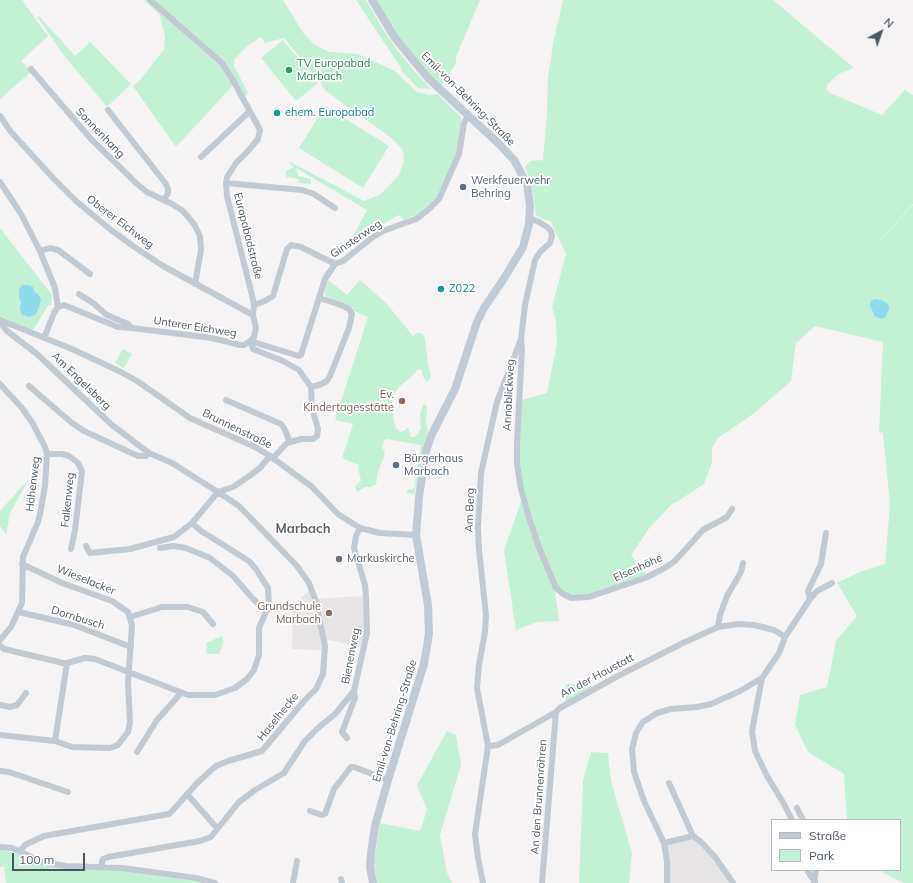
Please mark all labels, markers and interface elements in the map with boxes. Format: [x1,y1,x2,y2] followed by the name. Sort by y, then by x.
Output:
[861,12,901,52] north arrow
[881,15,897,31] text: N
[418,49,518,149] street label: Emil-von-Behring-Straße
[297,57,370,83] place label: TV Europabad Marbach
[284,65,294,75] marker: TV Europabad Marbach
[73,105,127,161] street label: Sonnenhang
[285,106,374,120] place label: ehem. Europabad
[272,108,282,118] marker: ehem. Europabad
[471,174,550,200] place label: Werkfeuerwehr Behring
[458,182,468,192] marker: Werkfeuerwehr Behring
[231,191,265,281] street label: Europabadstraße
[84,192,156,252] street label: Oberer Eichweg
[328,217,384,261] street label: Ginsterweg
[449,282,475,296] place label: Z022
[436,284,446,294] marker: Z022
[152,314,238,340] street label: Unterer Eichweg
[49,349,113,413] street label: Am Engelsberg
[501,358,517,432] street label: Annablickweg
[303,388,394,414] place label: Ev. Kindertagesstätte
[397,396,407,406] marker: Ev. Kindertagesstätte
[200,406,274,452] street label: Brunnenstraße
[404,452,463,478] place label: Bürgerhaus Marbach
[23,456,43,512] street label: Höhenweg
[391,460,401,470] marker: Bürgerhaus Marbach
[59,472,77,528] street label: Falkenweg
[463,487,477,533] street label: Am Berg
[276,521,330,537] district label: Marbach
[612,551,664,585] street label: Elsenhöhe
[347,552,415,566] place label: Markuskirche
[334,554,344,564] marker: Markuskirche
[55,562,117,598] street label: Wieselacker
[257,600,321,626] place label: Grundschule Marbach
[50,604,106,632] street label: Dornbusch
[324,608,334,618] marker: Grundschule Marbach
[339,627,363,685] street label: Bienenweg
[558,651,636,701] street label: An der Haustatt
[370,658,420,784] street label: Emil-von-Behring-Straße
[254,690,302,744] street label: Haselhecke
[528,739,550,855] street label: An den Brunnenröhren
[771,819,901,871] legend
[809,828,846,843] text: Straße
[14,845,87,871] scale bar
[809,848,834,863] text: Park
[19,852,54,867] text: 100 m

